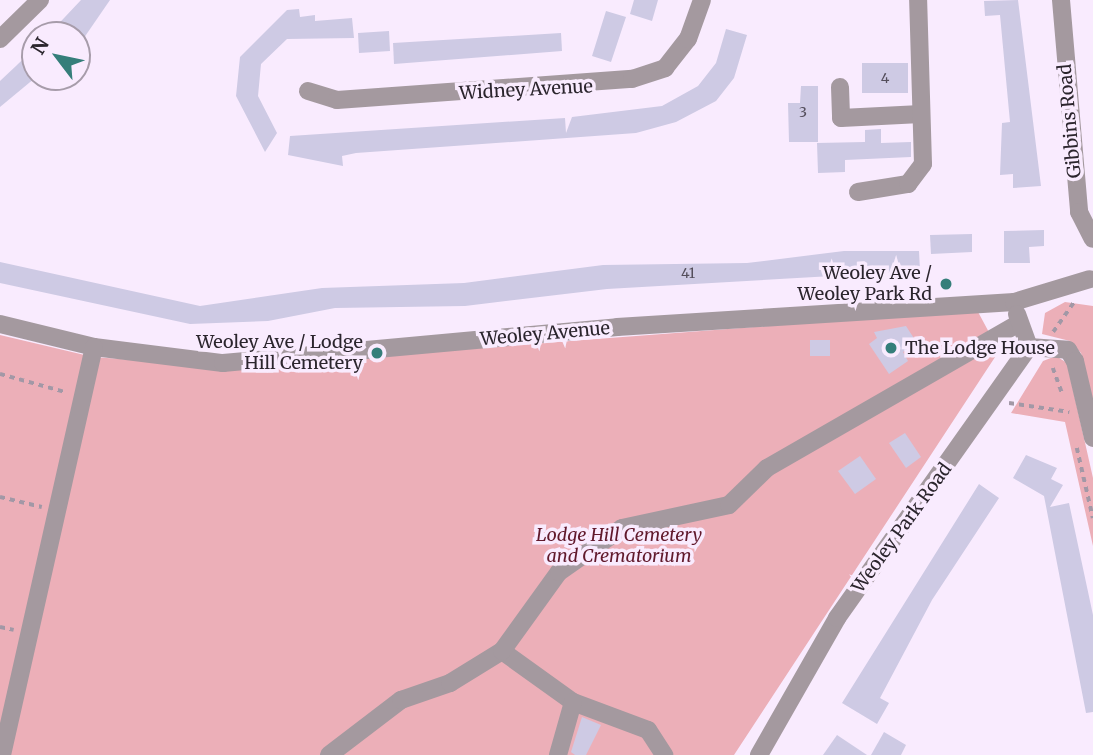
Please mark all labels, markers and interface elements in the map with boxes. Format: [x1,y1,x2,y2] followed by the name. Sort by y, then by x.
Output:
[21,21,91,91] north arrow
[26,33,54,59] text: N
[1054,63,1086,179] street label: Gibbins Road
[881,70,889,86] house number: 4
[459,76,593,104] street label: Widney Avenue
[799,104,807,120] house number: 3
[798,263,932,306] place label: Weoley Ave / Weoley Park Rd
[681,265,695,281] house number: 41
[938,276,954,292] marker: Weoley Ave / Weoley Park Rd
[479,318,611,350] street label: Weoley Avenue
[196,332,363,374] place label: Weoley Ave / Lodge Hill Cemetery
[905,337,1055,359] place label: The Lodge House
[883,340,899,356] marker: The Lodge House
[369,345,385,361] marker: Weoley Ave / Lodge Hill Cemetery
[848,459,956,597] street label: Weoley Park Road
[536,525,702,568] park label: Lodge Hill Cemetery and Crematorium

